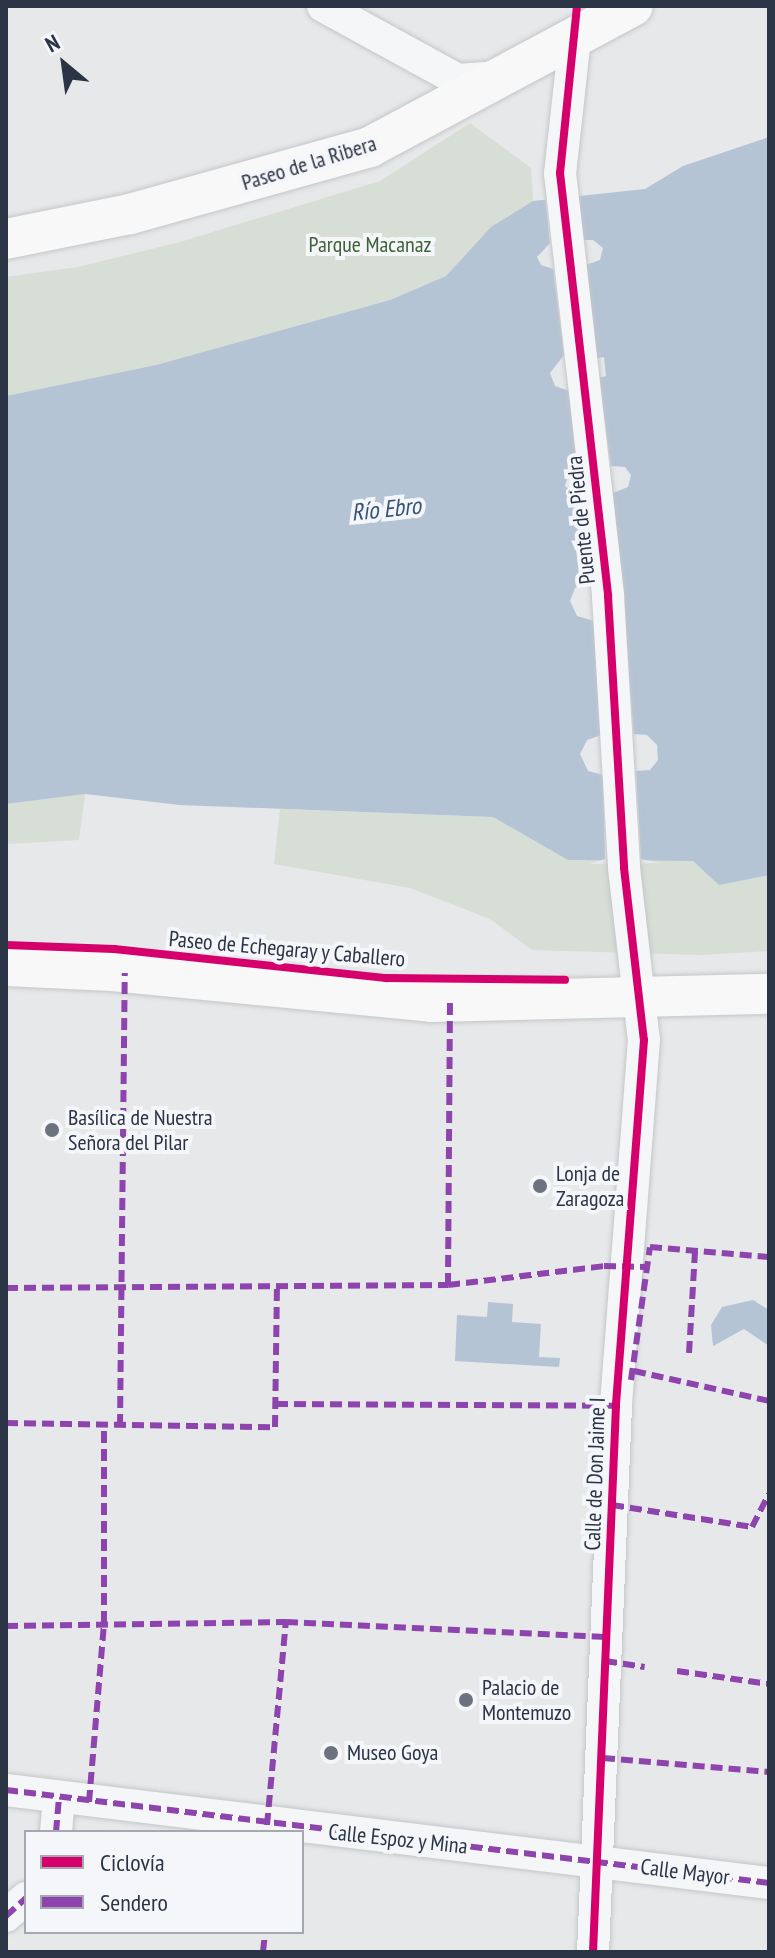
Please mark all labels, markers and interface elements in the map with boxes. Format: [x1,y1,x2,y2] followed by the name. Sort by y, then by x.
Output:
[24,24,104,104] north arrow
[40,28,64,58] text: N
[239,130,379,196] street label: Paseo de la Ribera
[309,232,431,258] park label: Parque Macanaz
[561,455,601,585] street label: Puente de Piedra
[350,491,422,527] water label: Río Ebro
[167,925,407,973] street label: Paseo de Echegaray y Caballero
[68,1104,213,1156] place label: Basílica de Nuestra Señora del Pilar
[43,1121,61,1139] marker: Basílica de Nuestra Señora del Pilar
[556,1160,624,1212] place label: Lonja de Zaragoza
[531,1177,549,1195] marker: Lonja de Zaragoza
[579,1397,611,1551] street label: Calle de Don Jaime I
[482,1674,571,1726] place label: Palacio de Montemuzo
[457,1691,475,1709] marker: Palacio de Montemuzo
[347,1740,438,1766] place label: Museo Goya
[322,1744,340,1762] marker: Museo Goya
[326,1819,470,1859] street label: Calle Espoz y Mina
[24,1830,304,1934] legend
[100,1847,165,1878] text: Ciclovía
[639,1853,731,1891] street label: Calle Mayor
[100,1887,168,1918] text: Sendero

